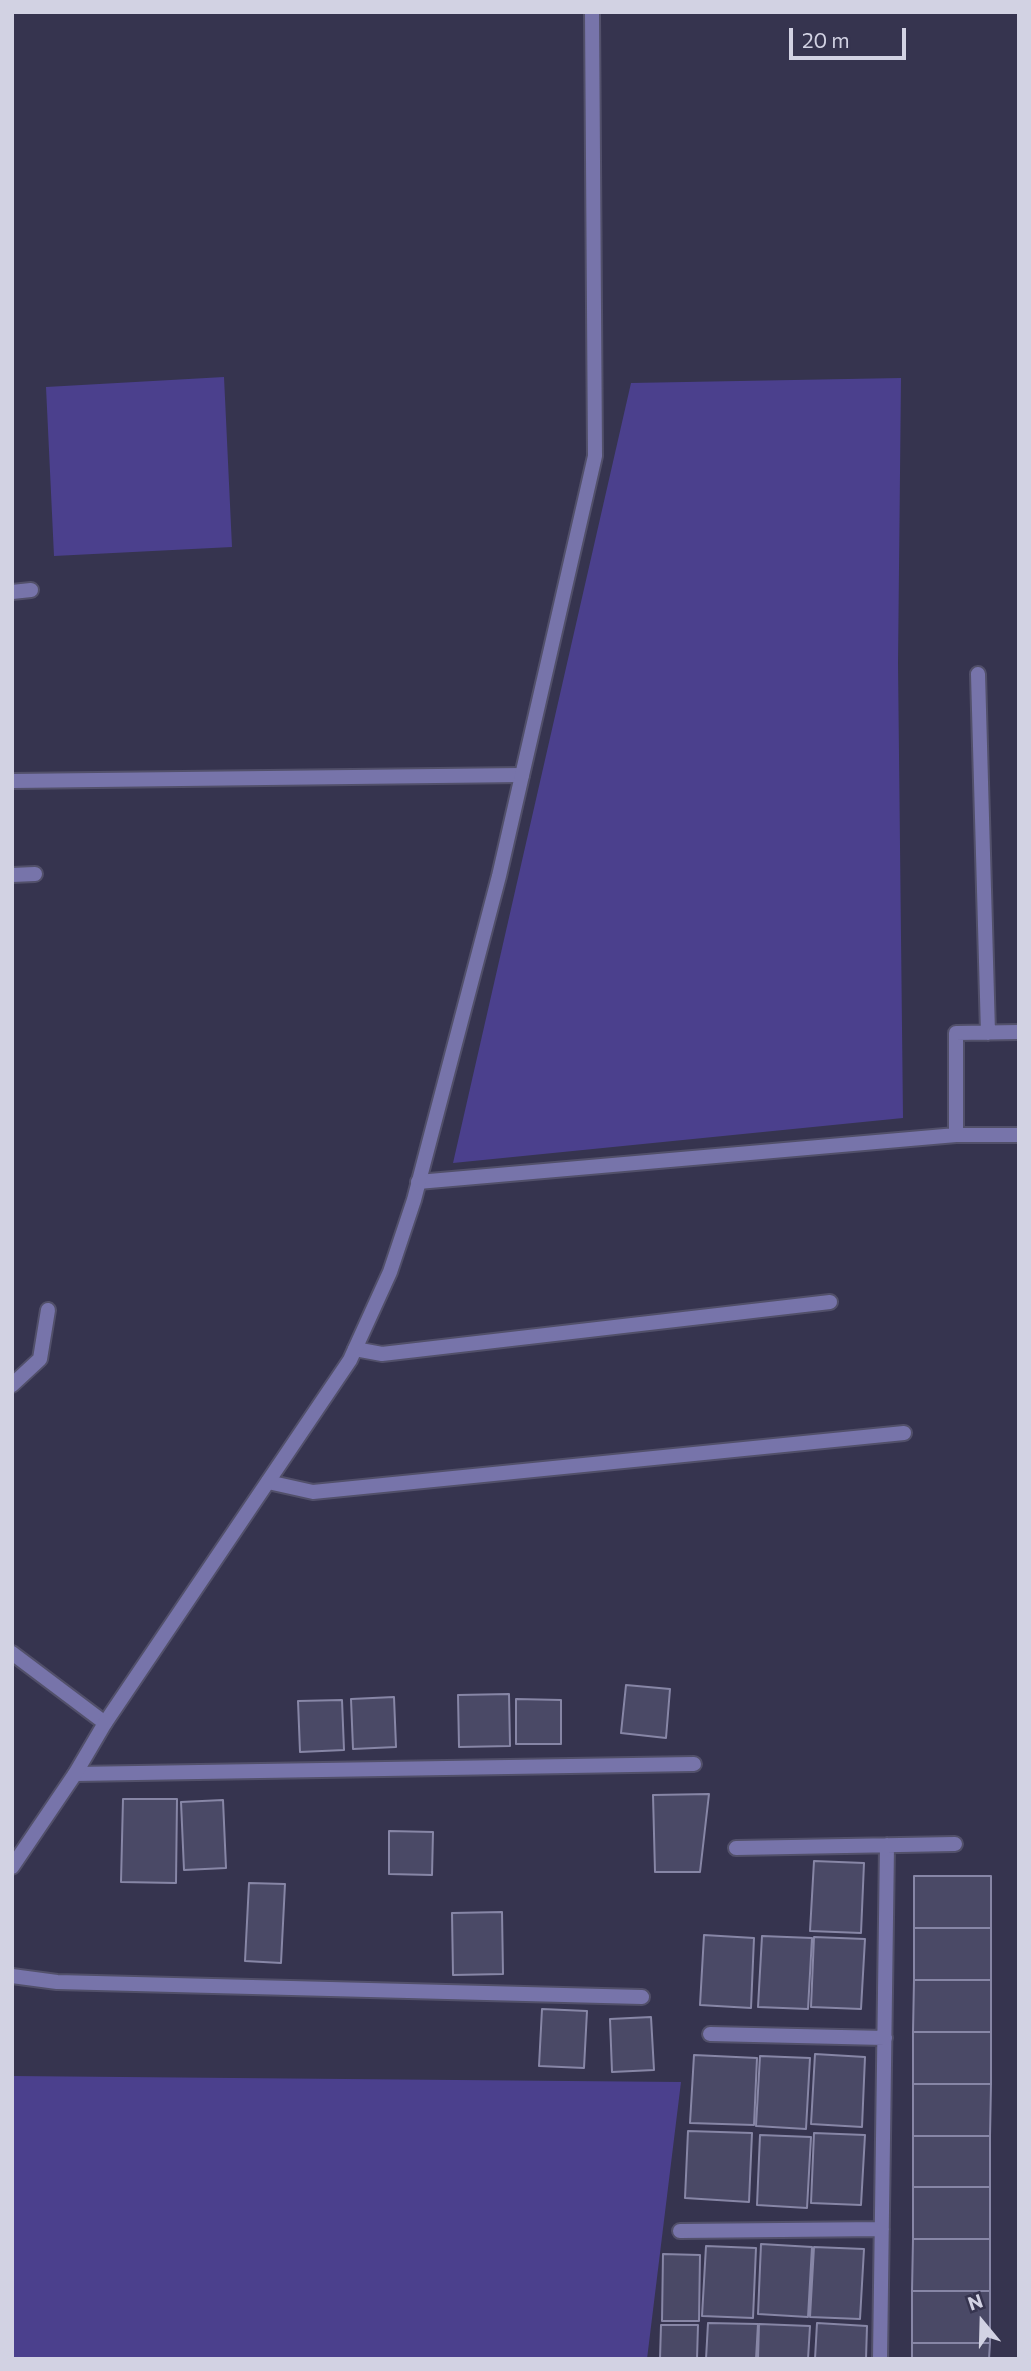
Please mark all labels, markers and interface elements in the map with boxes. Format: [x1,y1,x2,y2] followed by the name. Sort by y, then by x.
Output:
[793,14,910,58] scale bar
[802,27,850,52] text: 20 m
[947,2287,1017,2357] north arrow
[965,2288,985,2315] text: N

